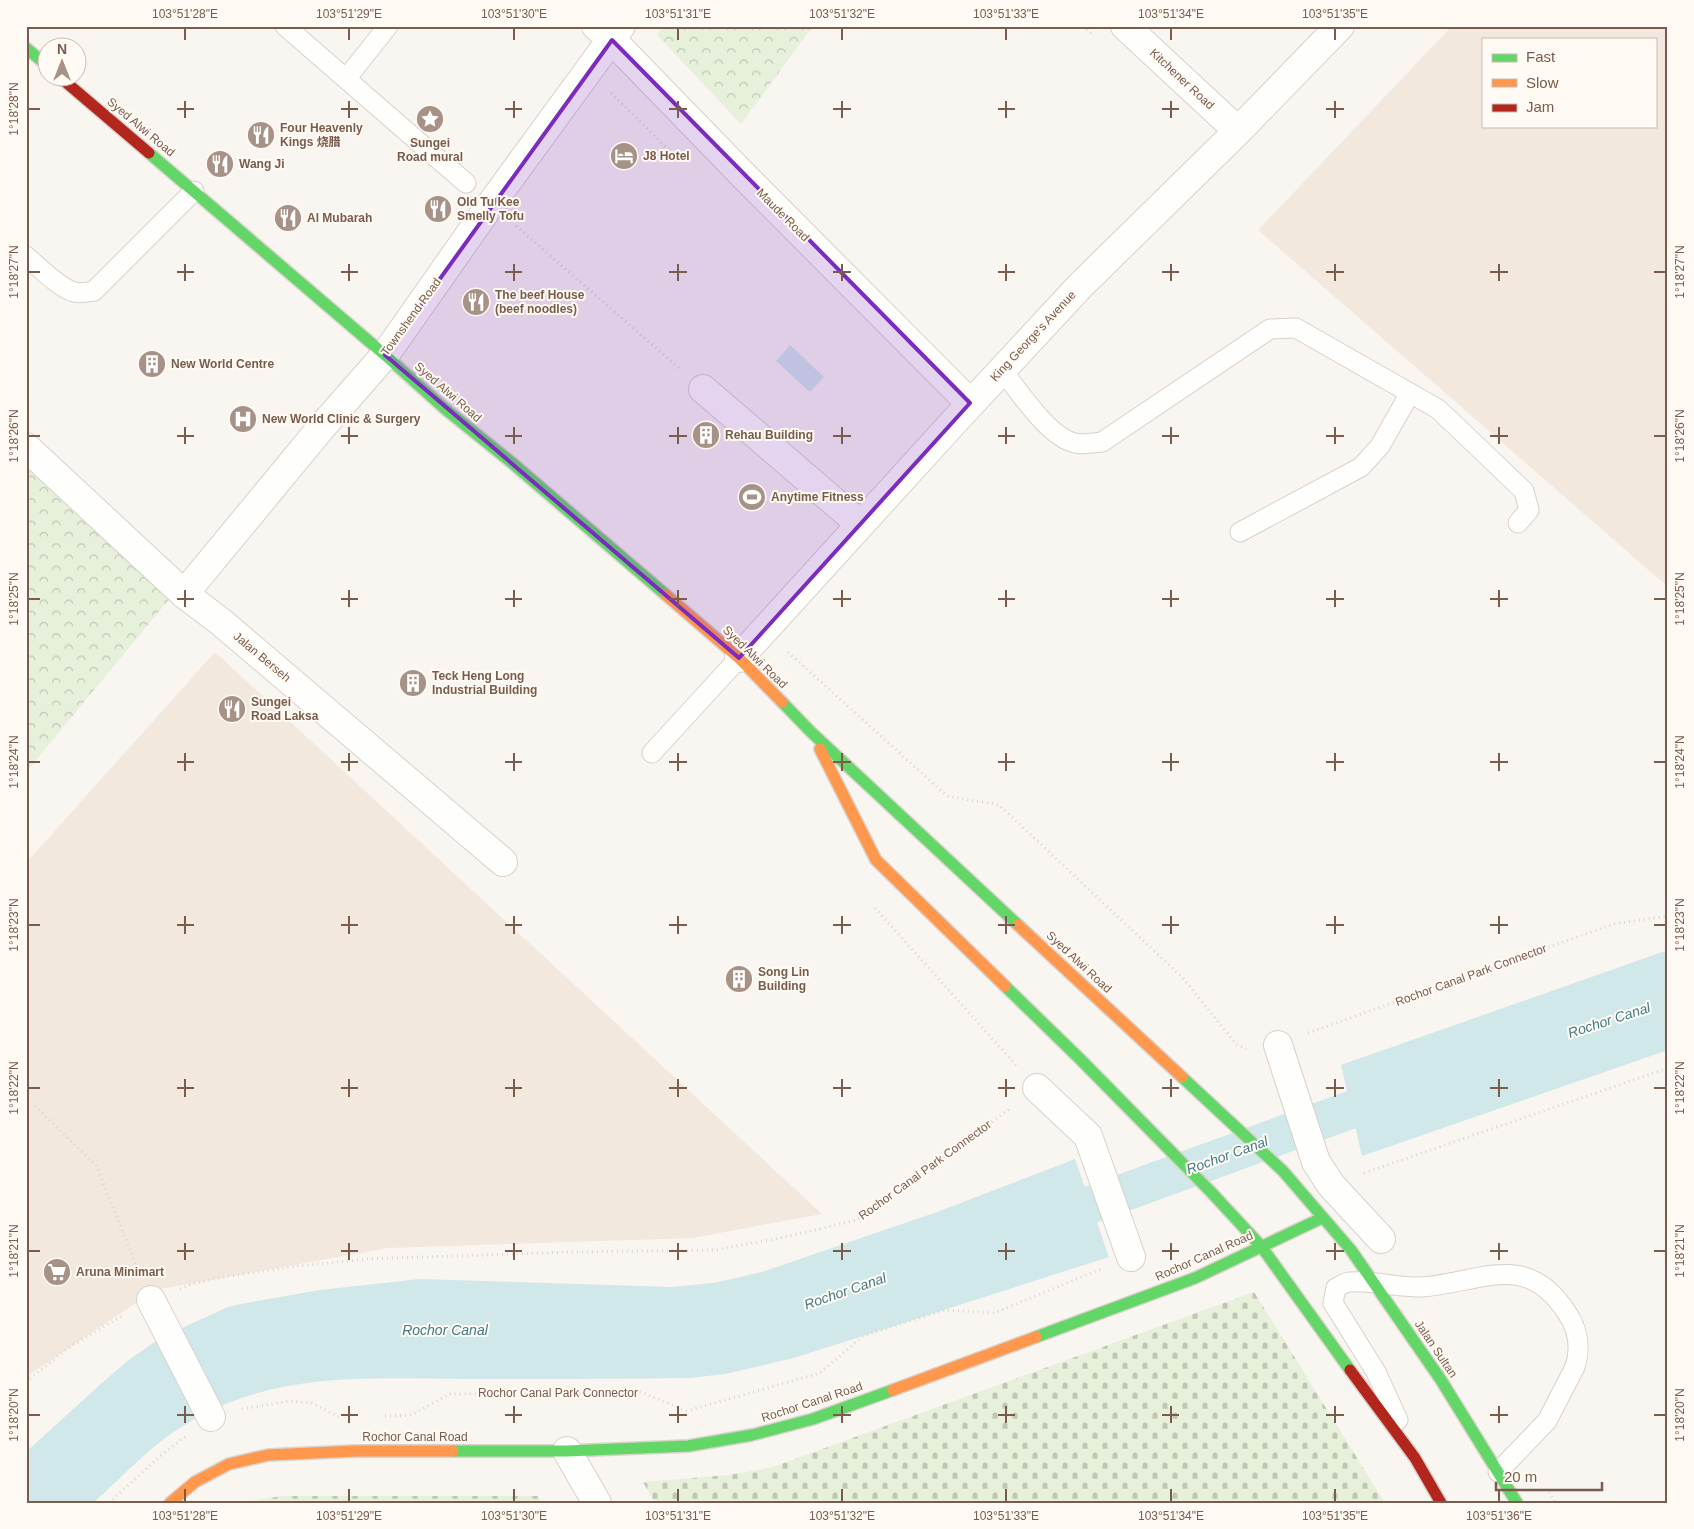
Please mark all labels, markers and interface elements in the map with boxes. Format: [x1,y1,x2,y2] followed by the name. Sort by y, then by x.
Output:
[152,7,218,21] text: 103°51'28"E
[316,7,382,21] text: 103°51'29"E
[481,7,547,21] text: 103°51'30"E
[645,7,711,21] text: 103°51'31"E
[809,7,875,21] text: 103°51'32"E
[973,7,1039,21] text: 103°51'33"E
[1138,7,1204,21] text: 103°51'34"E
[1302,7,1368,21] text: 103°51'35"E
[38,38,88,88] north arrow
[1482,38,1656,128] legend
[57,41,67,57] text: N
[1147,46,1217,112] street label: Kitchener Road
[1526,48,1556,65] text: Fast
[1526,74,1559,91] text: Slow
[7,82,21,136] text: 1°18'28"N
[104,95,178,159] street label: Syed Alwi Road
[1526,98,1554,115] text: Jam
[415,104,445,134] place icon: Sungei Road mural
[246,120,276,150] restaurant icon: Four Heavenly Kings 烧腊
[280,121,363,149] place label: Four Heavenly Kings 烧腊
[397,136,463,164] place label: Sungei Road mural
[609,141,639,171] hotel icon: J8 Hotel
[205,149,235,179] restaurant icon: Wang Ji
[643,149,690,163] place label: J8 Hotel
[239,157,285,171] place label: Wang Ji
[754,186,812,244] street label: Maude Road
[423,194,453,224] restaurant icon: Old Tu Kee Smelly Tofu
[457,195,524,223] place label: Old Tu Kee Smelly Tofu
[273,203,303,233] restaurant icon: Al Mubarah
[307,211,372,225] place label: Al Mubarah
[7,245,21,299] text: 1°18'27"N
[1673,245,1687,299] text: 1°18'27"N
[378,275,444,359] street label: Townshend Road
[461,287,491,317] restaurant icon: The beef House (beef noodles)
[495,288,585,316] place label: The beef House (beef noodles)
[987,288,1079,384] street label: King George's Avenue
[137,349,167,379] building icon: New World Centre
[171,357,274,371] place label: New World Centre
[412,359,484,425] street label: Syed Alwi Road
[228,404,258,434] hospital icon: New World Clinic & Surgery
[7,409,21,463] text: 1°18'26"N
[1673,409,1687,463] text: 1°18'26"N
[262,412,421,426] place label: New World Clinic & Surgery
[691,420,721,450] building icon: Rehau Building
[725,428,813,442] place label: Rehau Building
[737,482,767,512] sports icon: Anytime Fitness
[771,490,864,504] place label: Anytime Fitness
[7,572,21,626] text: 1°18'25"N
[1673,572,1687,626] text: 1°18'25"N
[720,623,790,691] street label: Syed Alwi Road
[231,629,293,685] street label: Jalan Berseh
[398,668,428,698] building icon: Teck Heng Long Industrial Building
[432,669,537,697] place label: Teck Heng Long Industrial Building
[217,694,247,724] restaurant icon: Sungei Road Laksa
[251,695,319,723] place label: Sungei Road Laksa
[7,735,21,789] text: 1°18'24"N
[1673,735,1687,789] text: 1°18'24"N
[7,898,21,952] text: 1°18'23"N
[1673,898,1687,952] text: 1°18'23"N
[1043,928,1115,996] street label: Syed Alwi Road
[1393,941,1549,1009] street label: Rochor Canal Park Connector
[724,964,754,994] building icon: Song Lin Building
[758,965,809,993] place label: Song Lin Building
[1566,999,1653,1041] water label: Rochor Canal
[7,1061,21,1115] text: 1°18'22"N
[1673,1061,1687,1115] text: 1°18'22"N
[856,1117,994,1223] street label: Rochor Canal Park Connector
[1184,1133,1271,1177] water label: Rochor Canal
[7,1224,21,1278] text: 1°18'21"N
[1673,1224,1687,1278] text: 1°18'21"N
[1153,1228,1255,1284] street label: Rochor Canal Road
[42,1257,72,1287] supermarket icon: Aruna Minimart
[76,1265,164,1279] place label: Aruna Minimart
[802,1269,889,1312] water label: Rochor Canal
[1412,1318,1460,1380] street label: Jalan Sultan
[402,1322,489,1338] water label: Rochor Canal
[760,1379,864,1425] street label: Rochor Canal Road
[478,1386,638,1400] street label: Rochor Canal Park Connector
[7,1388,21,1442] text: 1°18'20"N
[1673,1388,1687,1442] text: 1°18'20"N
[362,1430,468,1444] street label: Rochor Canal Road
[1496,1459,1603,1491] scale bar
[1504,1468,1537,1485] text: 20 m
[152,1509,218,1523] text: 103°51'28"E
[316,1509,382,1523] text: 103°51'29"E
[481,1509,547,1523] text: 103°51'30"E
[645,1509,711,1523] text: 103°51'31"E
[809,1509,875,1523] text: 103°51'32"E
[973,1509,1039,1523] text: 103°51'33"E
[1138,1509,1204,1523] text: 103°51'34"E
[1302,1509,1368,1523] text: 103°51'35"E
[1466,1509,1532,1523] text: 103°51'36"E

